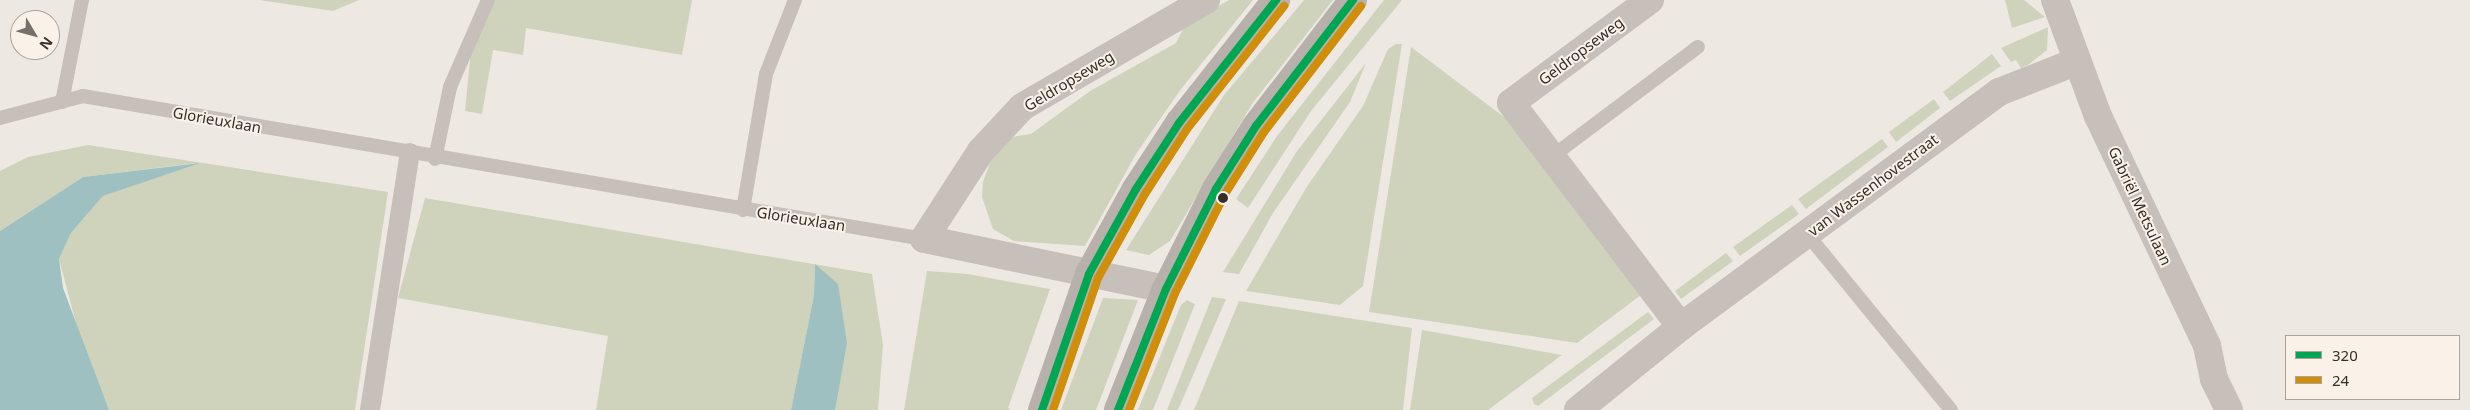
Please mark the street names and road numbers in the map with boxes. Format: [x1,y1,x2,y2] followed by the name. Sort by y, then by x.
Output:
[1535,13,1627,89] street label: Geldropseweg
[1021,47,1117,115] street label: Geldropseweg
[171,103,263,137] street label: Glorieuxlaan
[1804,130,1942,240] street label: van Wassenhovestraat
[2105,144,2175,268] street label: Gabriël Metsulaan
[755,203,847,235] street label: Glorieuxlaan

